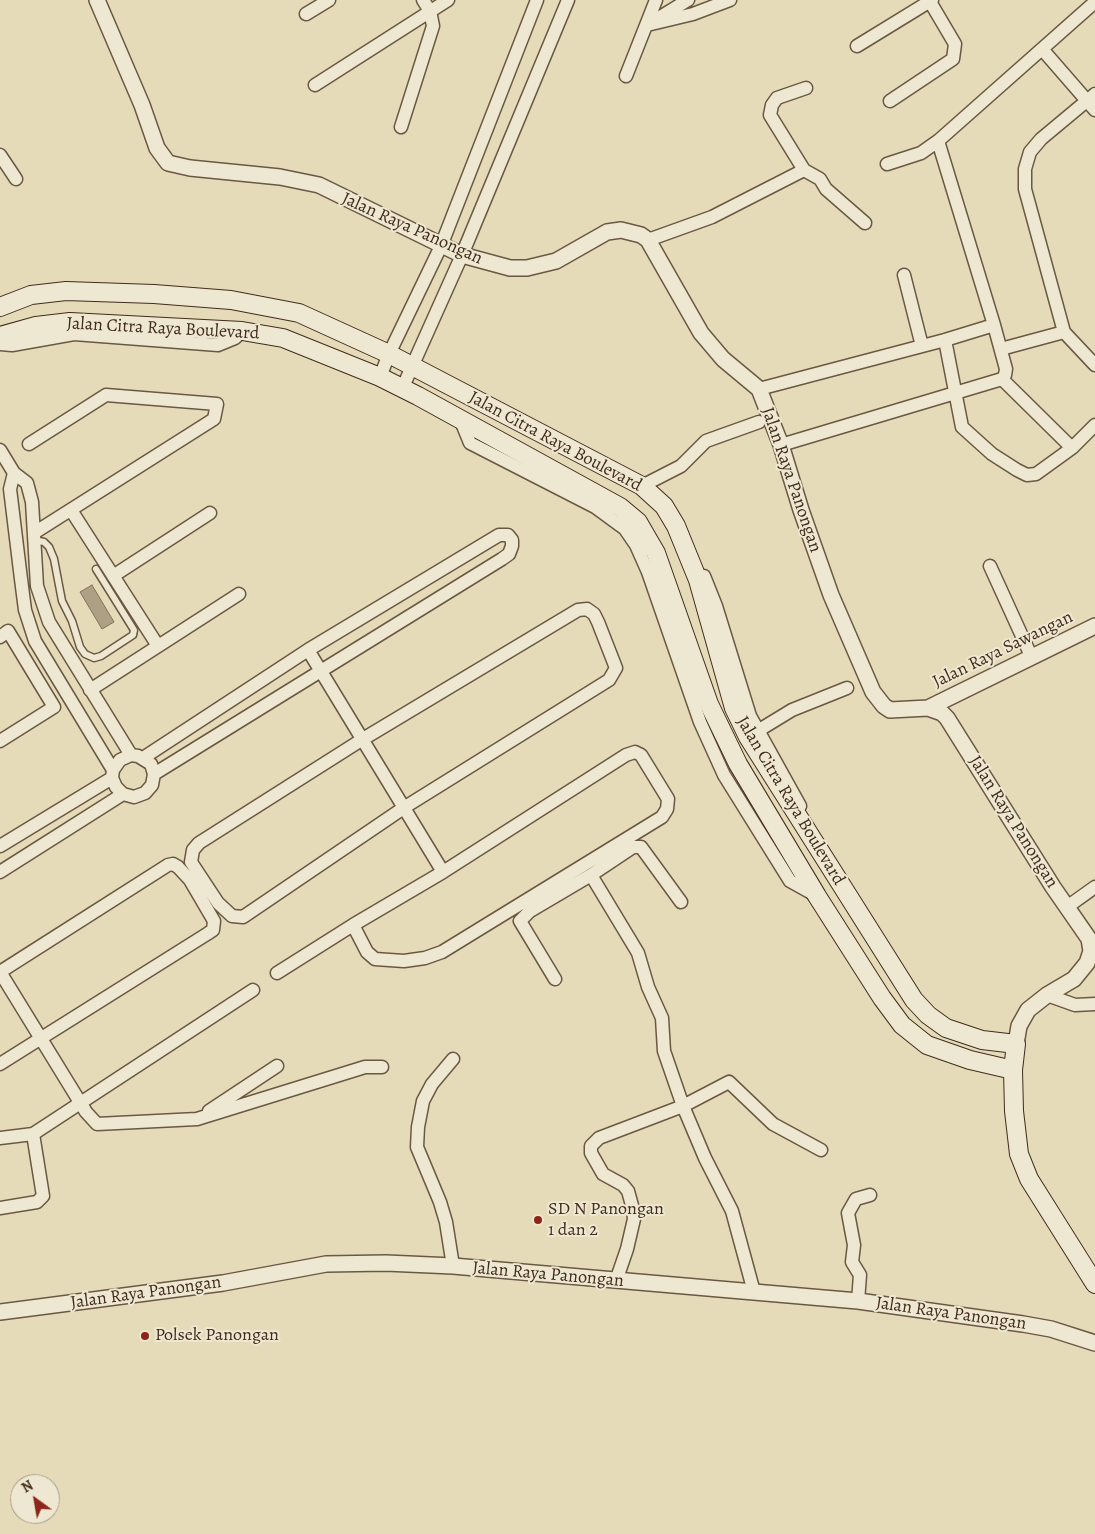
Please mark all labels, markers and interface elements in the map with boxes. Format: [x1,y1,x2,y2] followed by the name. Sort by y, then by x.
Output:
[338,188,486,270] street label: Jalan Raya Panongan
[66,313,260,345] street label: Jalan Citra Raya Boulevard
[465,387,645,497] street label: Jalan Citra Raya Boulevard
[756,405,826,555] street label: Jalan Raya Panongan
[929,607,1077,693] street label: Jalan Raya Sawangan
[731,713,849,889] street label: Jalan Citra Raya Boulevard
[964,752,1062,892] street label: Jalan Raya Panongan
[548,1199,664,1242] place label: SD N Panongan 1 dan 2
[532,1214,544,1226] marker: SD N Panongan 1 dan 2
[471,1258,625,1292] street label: Jalan Raya Panongan
[69,1272,223,1314] street label: Jalan Raya Panongan
[874,1293,1028,1335] street label: Jalan Raya Panongan
[155,1325,279,1347] place label: Polsek Panongan
[139,1330,151,1342] marker: Polsek Panongan
[10,1474,60,1524] north arrow
[18,1476,37,1497] text: N

